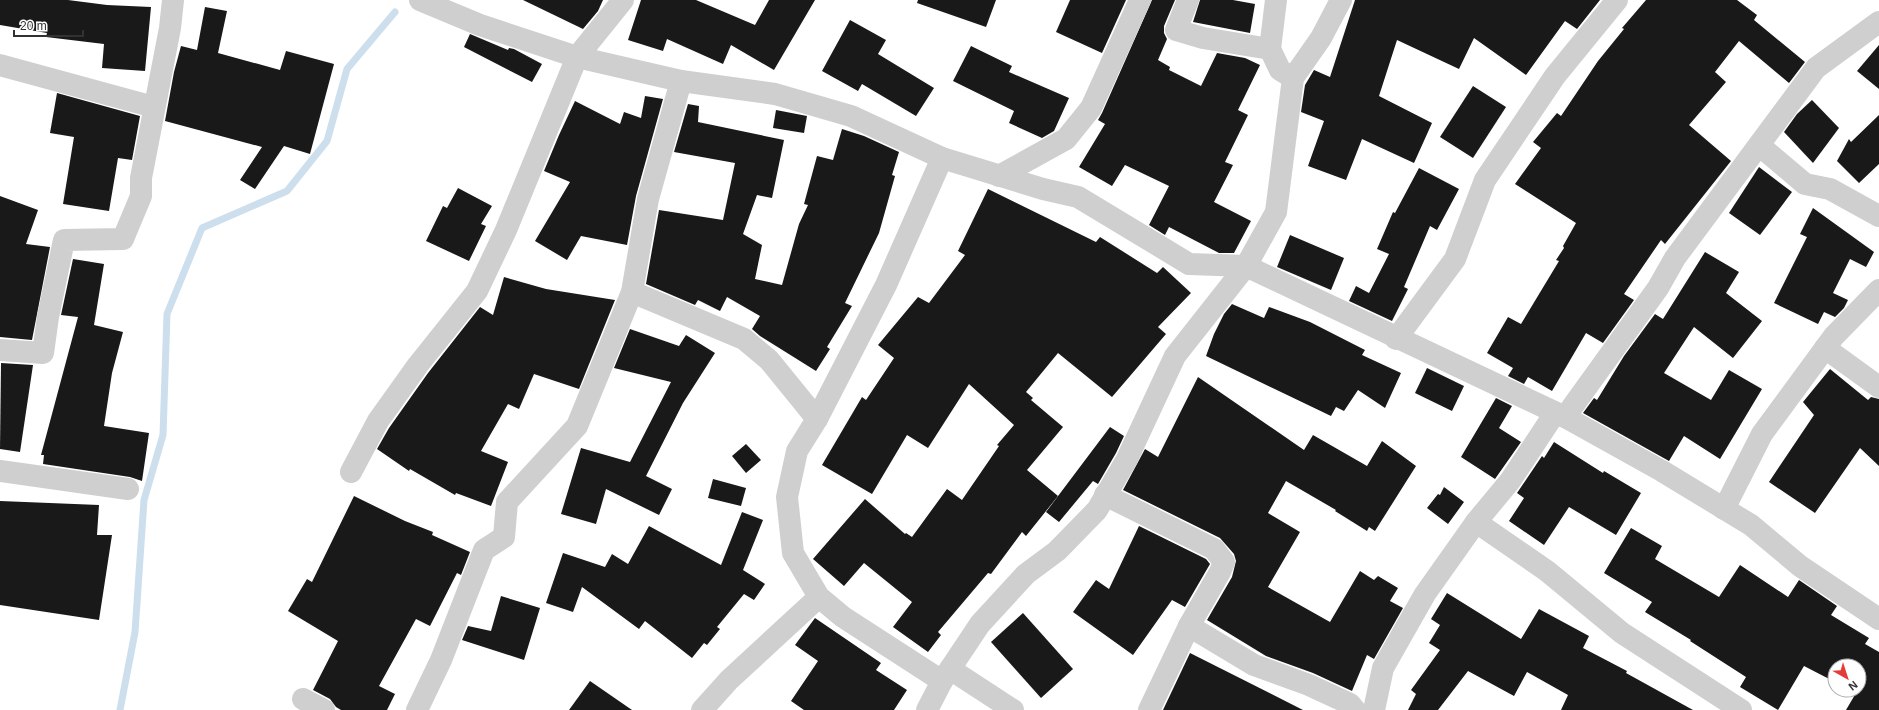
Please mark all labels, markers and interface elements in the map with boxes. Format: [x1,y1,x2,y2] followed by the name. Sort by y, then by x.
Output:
[14,12,83,38] scale bar
[20,19,47,33] text: 20 m
[1827,658,1867,698] north arrow
[1846,679,1860,693] text: N

